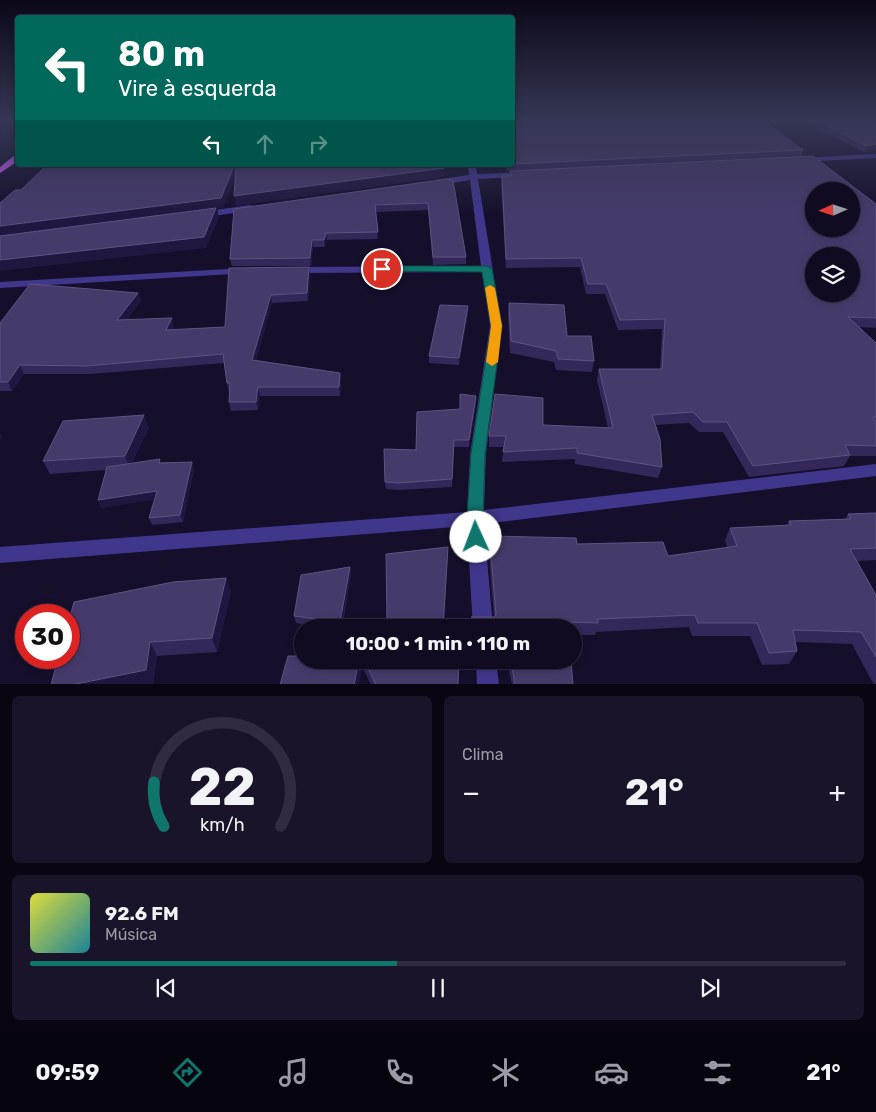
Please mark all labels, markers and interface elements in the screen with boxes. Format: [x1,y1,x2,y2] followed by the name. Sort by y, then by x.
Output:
[118,33,205,75] text: 80 m
[35,35,100,100] icon: left
[118,75,277,102] text: Vire à esquerda
[198,130,226,158] icon: left
[251,130,279,158] icon: ahead
[304,130,332,158] icon: right
[805,182,860,238] north arrow
[805,182,860,302] map controls
[805,247,860,302] button: layers
[361,248,403,290] pin
[368,255,396,283] icon: arrive
[449,510,501,562] position arrow
[15,604,80,669] speed limit sign: 30
[346,632,530,655] text: 10:00 · 1 min · 110 m
[462,745,503,764] text: Clima
[188,756,256,818] text: 22
[625,769,684,815] text: 21°
[462,776,480,809] text: −
[829,776,846,809] text: +
[200,814,244,835] text: km/h
[105,902,179,925] text: 92.6 FM
[105,925,157,944] text: Música
[152,974,180,1002] icon: previous
[424,974,452,1002] icon: pause
[696,974,724,1002] icon: next
[170,1055,205,1090] icon: directions
[276,1055,311,1090] icon: music
[382,1055,417,1090] icon: phone
[488,1055,523,1090] icon: climate
[594,1055,629,1090] icon: car
[700,1055,735,1090] icon: filters
[35,1059,99,1086] text: 09:59
[806,1059,840,1086] text: 21°

